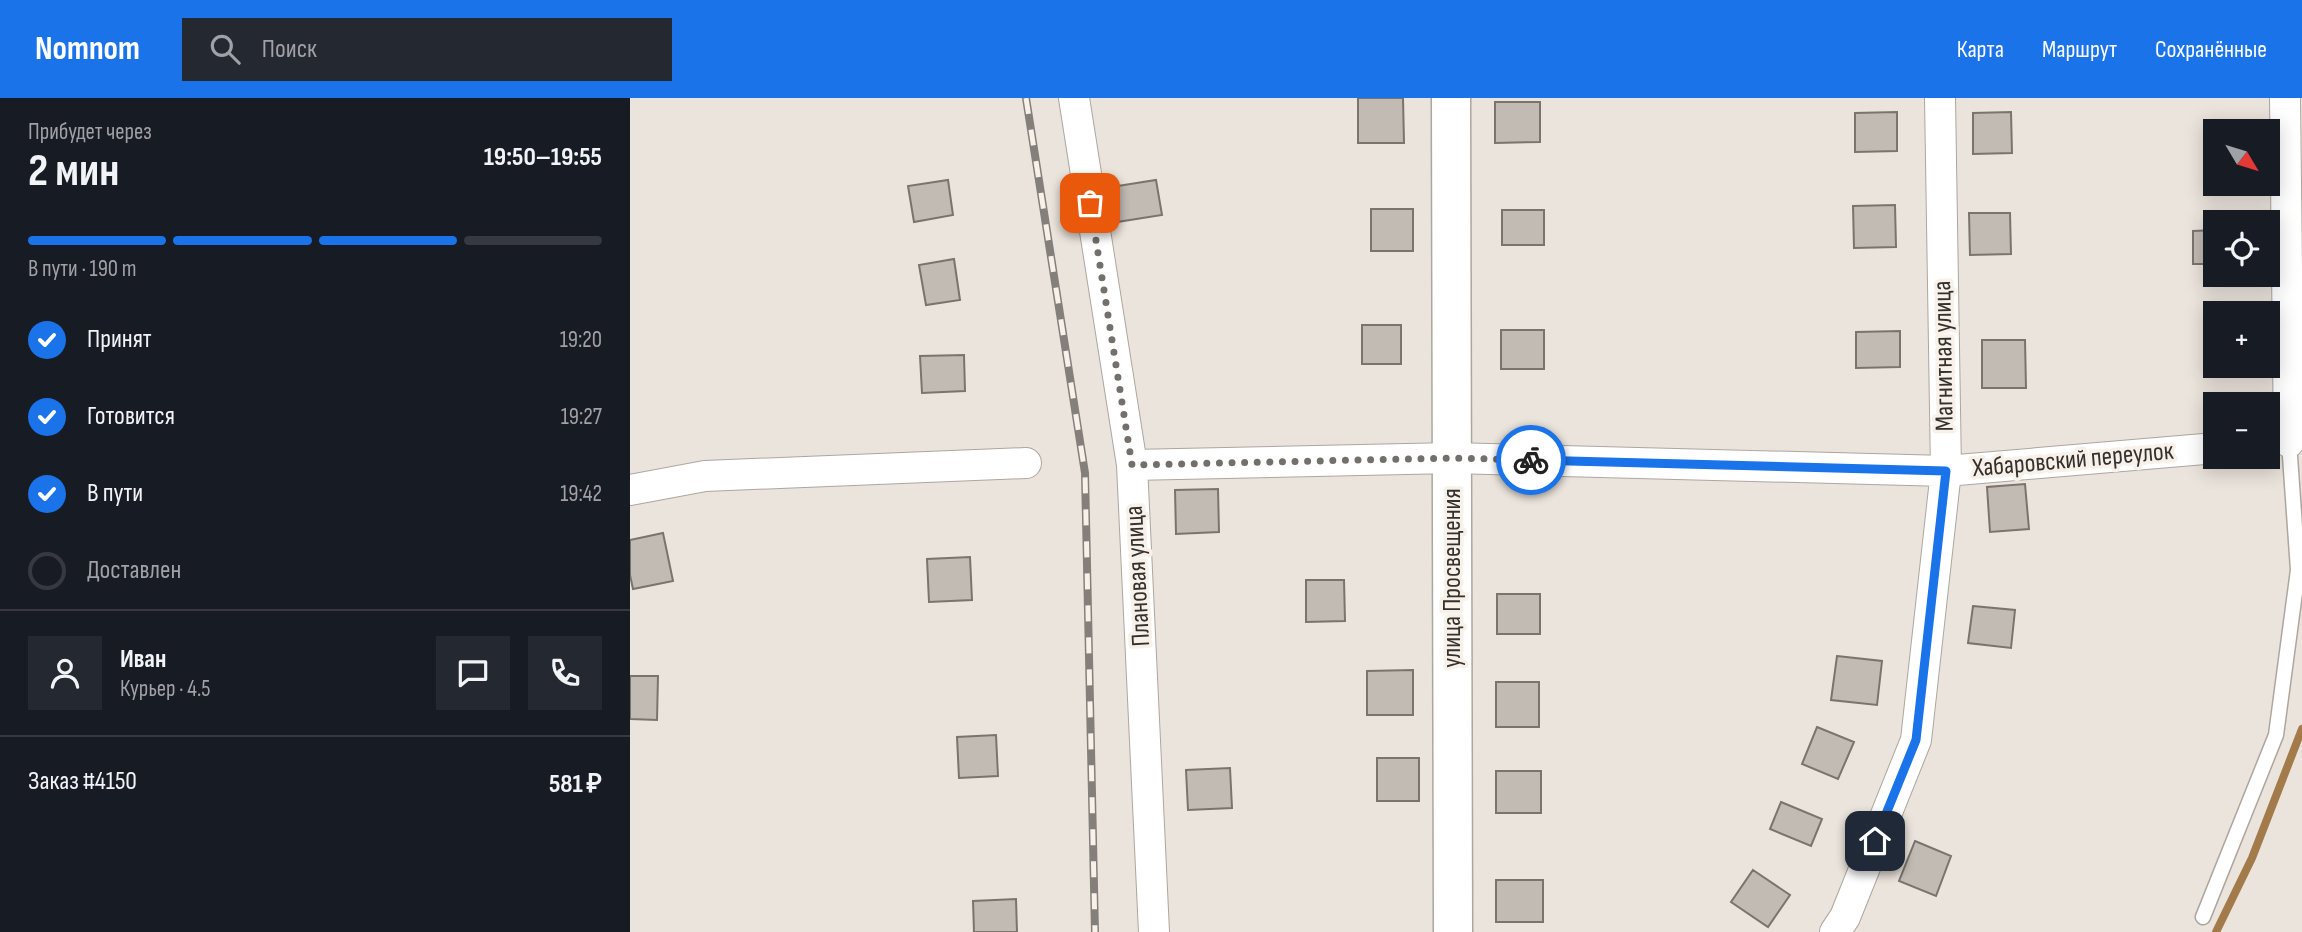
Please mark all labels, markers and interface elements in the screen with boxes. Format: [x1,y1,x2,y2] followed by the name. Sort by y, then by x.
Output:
[182,18,672,81] search box
[35,29,140,69] text: Nomnom
[206,30,244,68] icon: search
[262,34,317,65] text: Поиск
[1957,35,2004,64] text: Карта
[2042,35,2117,64] text: Маршрут
[2155,35,2267,64] text: Сохранённые
[28,118,152,146] text: Прибудет через
[2203,119,2280,196] north arrow
[2203,119,2280,469] map controls
[484,142,602,173] text: 19:50–19:55
[28,144,119,199] text: 2 мин
[1060,173,1120,233] pin
[1071,184,1109,222] icon: bag
[2203,210,2280,287] button: locate
[28,255,137,283] text: В пути · 190 m
[1927,280,1961,432] street label: Магнитная улица
[2203,301,2280,378] button: +
[28,321,66,359] icon: check
[87,324,152,355] text: Принят
[560,326,602,354] text: 19:20
[2203,392,2280,469] button: −
[28,398,66,436] icon: check
[87,401,175,432] text: Готовится
[561,403,602,431] text: 19:27
[1496,425,1566,495] courier
[1970,436,2175,484] street label: Хабаровский переулок
[1512,441,1550,479] icon: bike
[28,475,66,513] icon: check
[87,478,143,509] text: В пути
[560,480,602,508] text: 19:42
[1437,488,1468,668] street label: улица Просвещения
[1119,505,1157,647] street label: Плановая улица
[87,555,181,586] text: Доставлен
[28,636,102,710] button: person
[436,636,510,710] button: chat
[528,636,602,710] button: phone
[120,644,166,675] text: Иван
[120,675,210,703] text: Курьер · 4.5
[28,766,137,797] text: Заказ #4150
[549,769,602,800] text: 581 ₽
[1845,811,1905,871] pin
[1856,822,1894,860] icon: home

